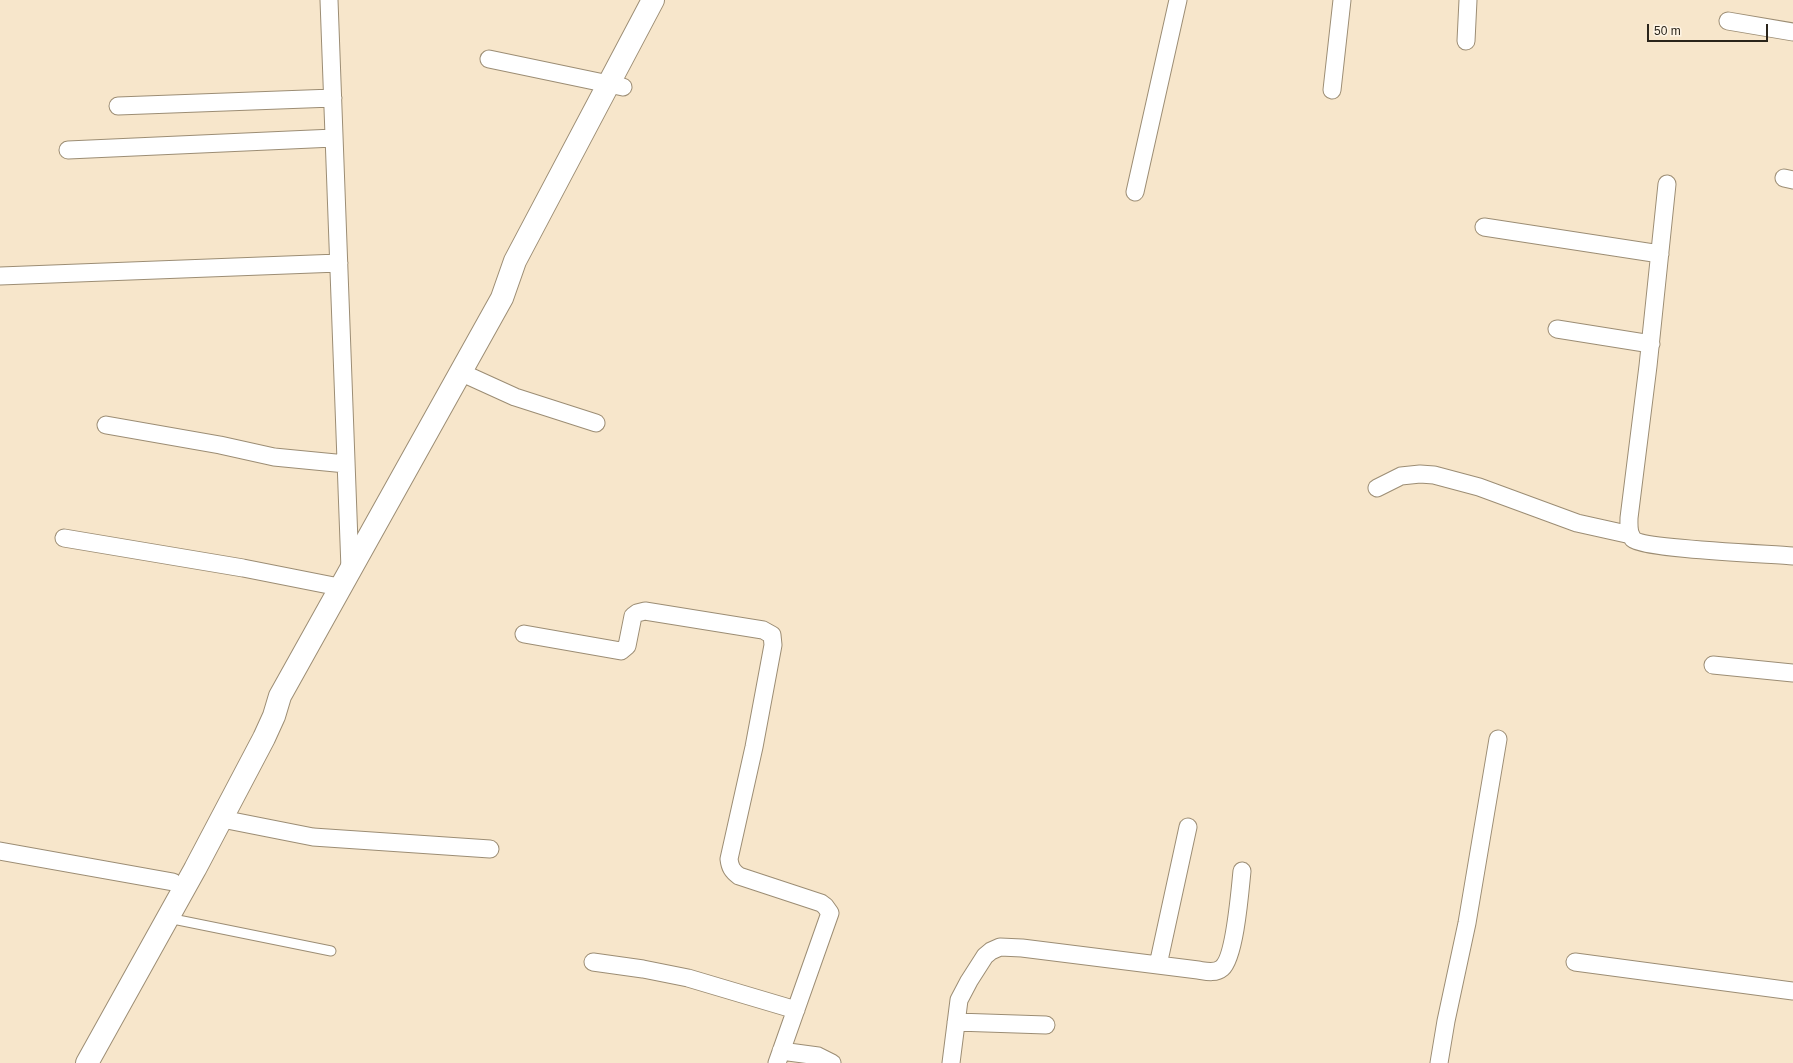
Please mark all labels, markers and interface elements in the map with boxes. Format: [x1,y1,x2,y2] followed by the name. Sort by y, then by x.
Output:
[1649,16,1770,42] scale bar
[1654,24,1681,38] text: 50 m

